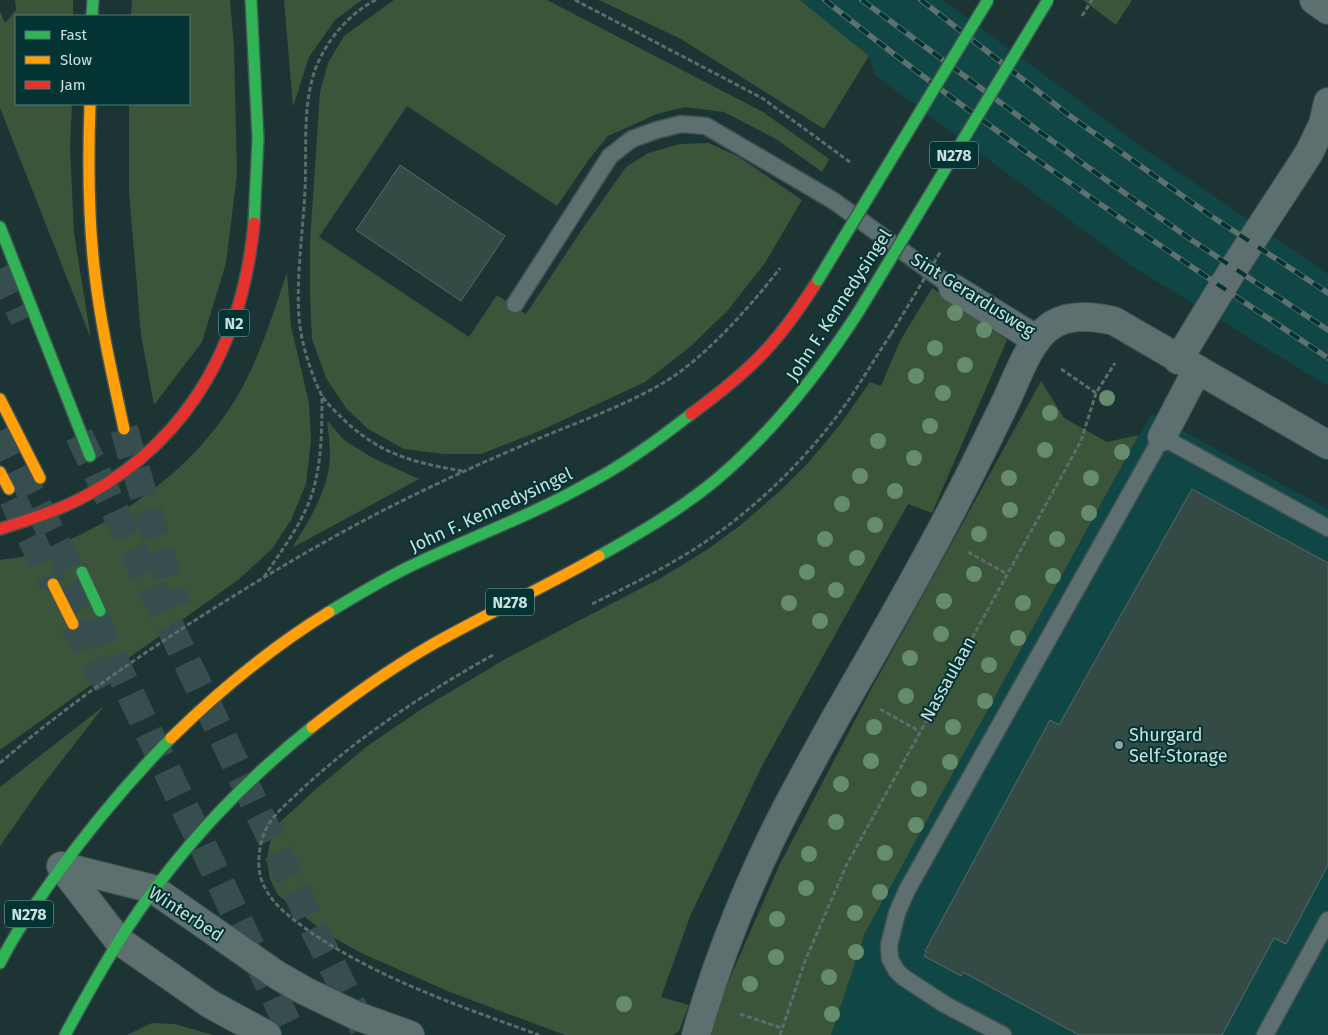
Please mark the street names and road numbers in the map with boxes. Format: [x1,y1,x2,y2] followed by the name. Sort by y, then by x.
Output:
[930,142,978,168] road number: N278
[782,225,896,385] street label: John F. Kennedysingel
[907,248,1040,342] street label: Sint Gerardusweg
[219,309,249,336] road number: N2
[406,463,576,557] street label: John F. Kennedysingel
[486,588,534,616] road number: N278
[916,633,980,725] street label: Nassaulaan
[144,882,228,946] street label: Winterbed
[5,901,53,928] road number: N278

